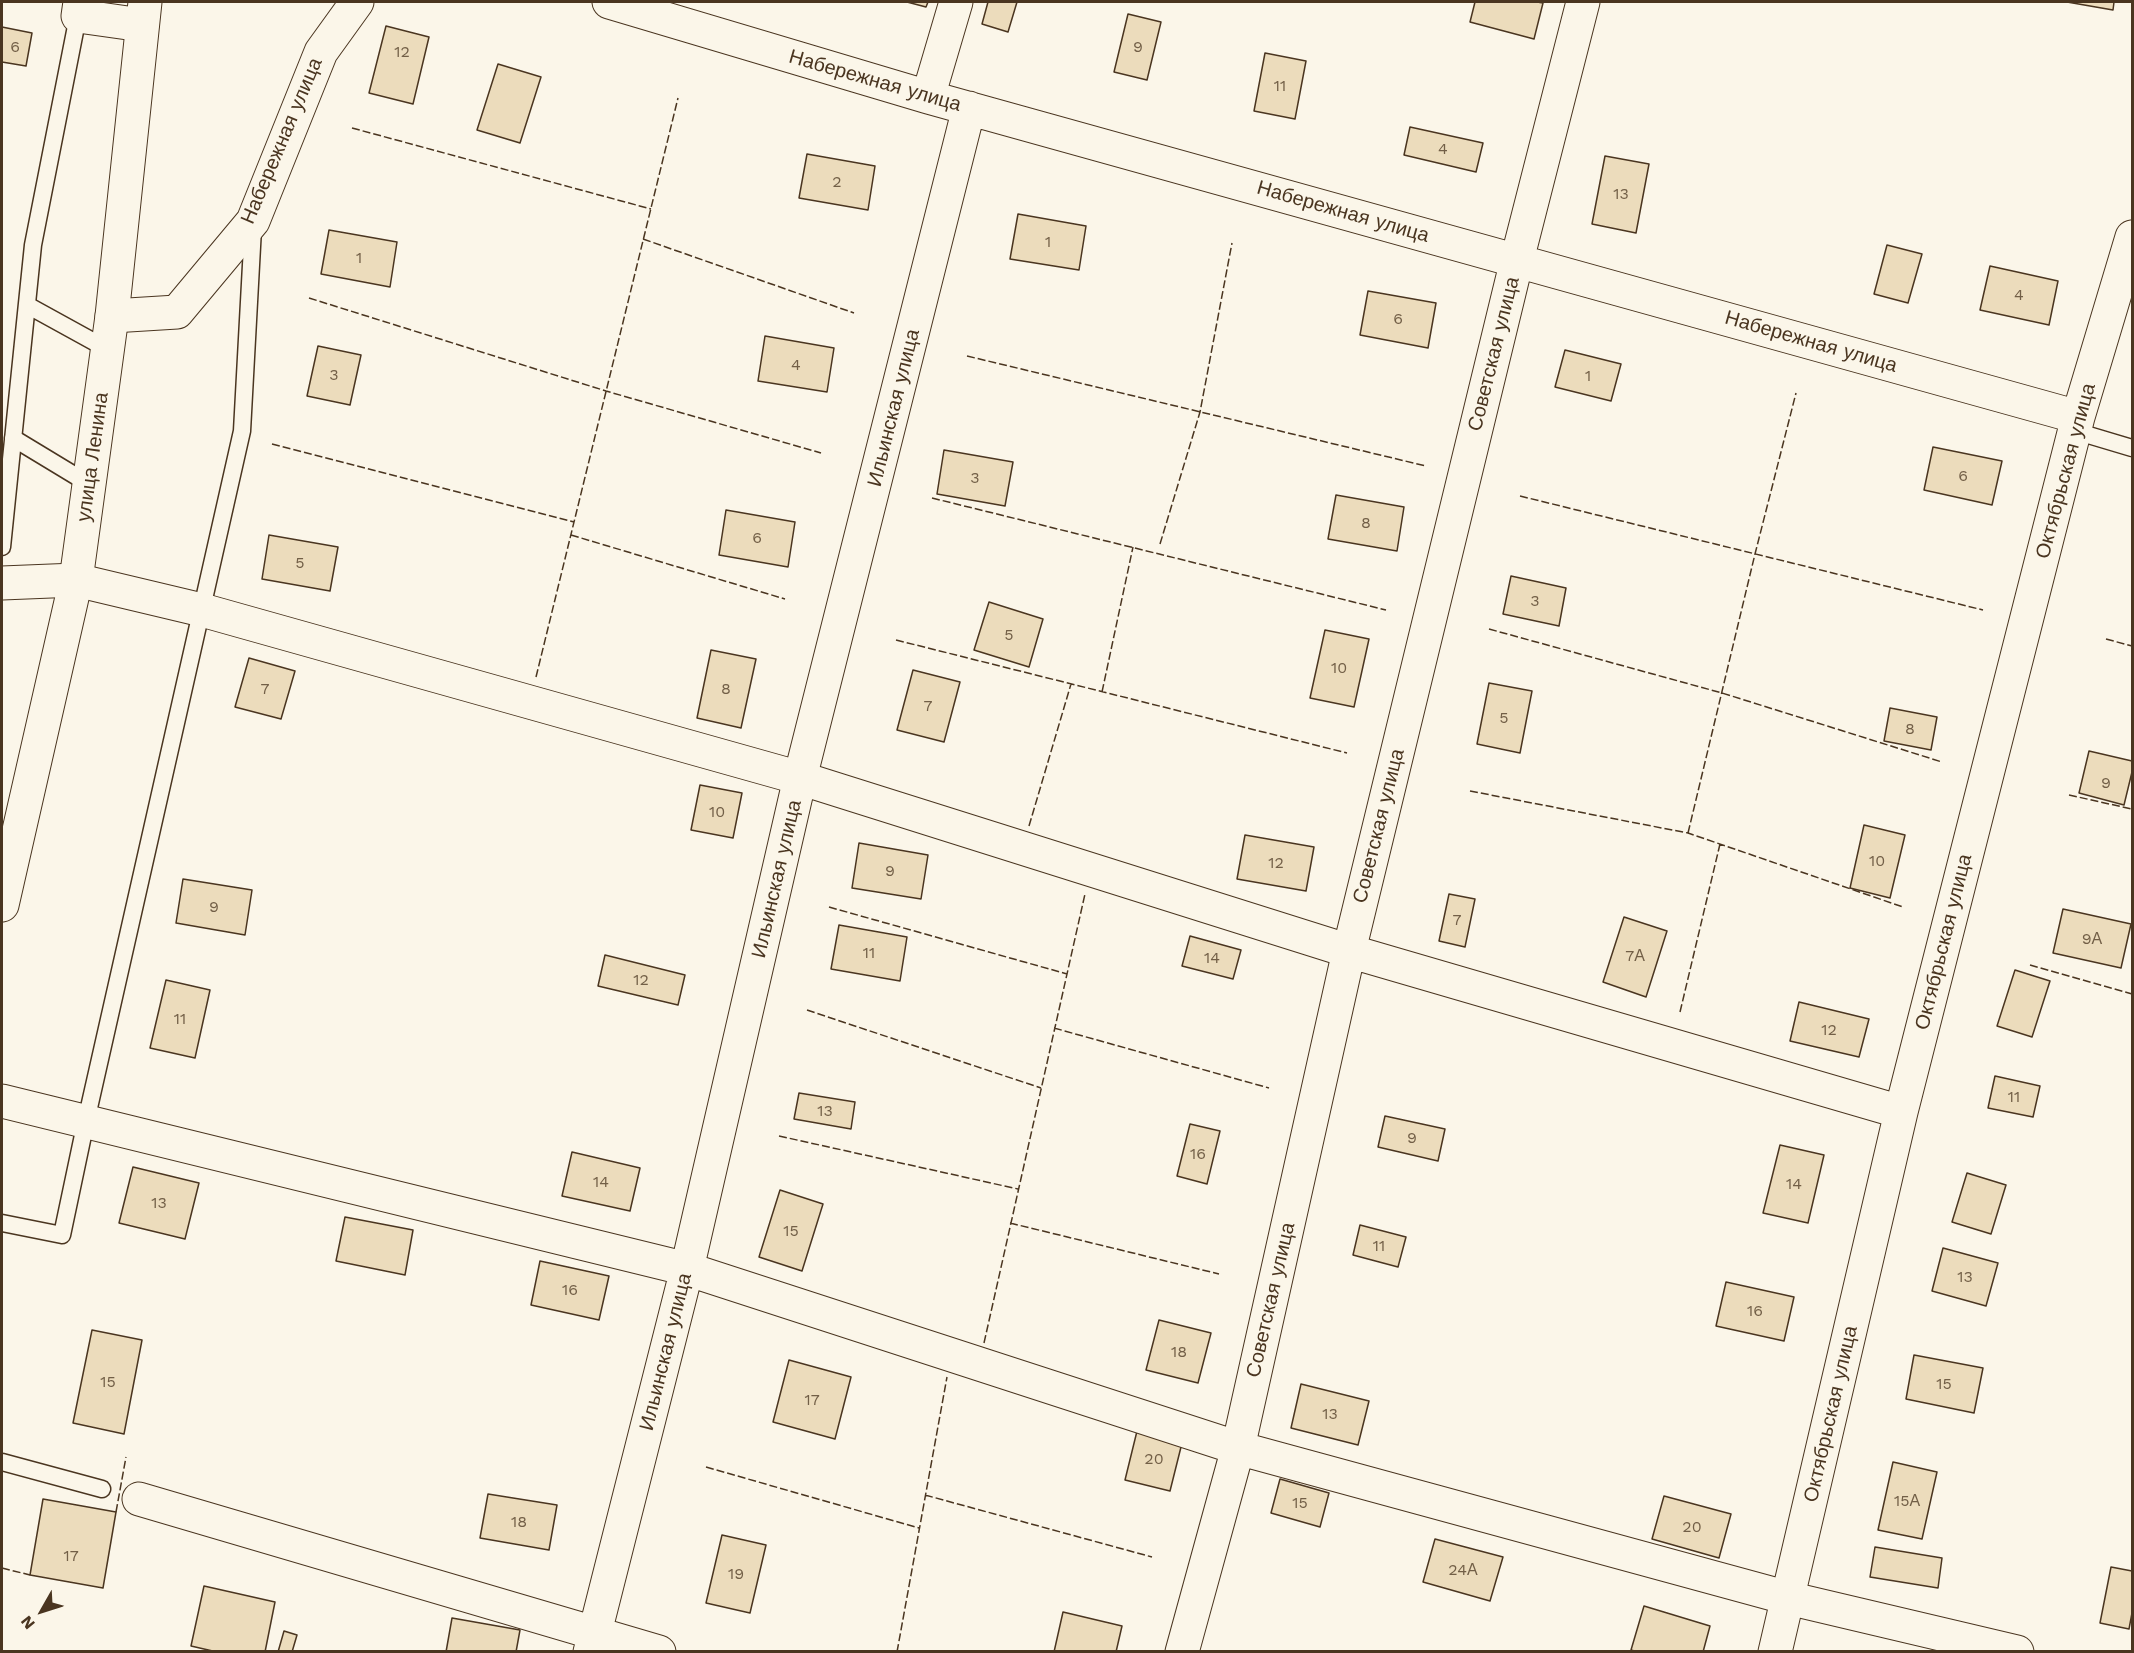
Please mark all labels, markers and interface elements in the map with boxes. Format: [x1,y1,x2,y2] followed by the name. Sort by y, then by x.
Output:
[10,37,20,57] house number: 6
[1133,37,1143,57] house number: 9
[394,42,410,62] house number: 12
[786,45,964,117] street label: Набережная улица
[236,54,328,228] street label: Набережная улица
[1274,76,1286,96] house number: 11
[1438,139,1448,159] house number: 4
[832,172,842,192] house number: 2
[1254,176,1432,248] street label: Набережная улица
[1613,184,1629,204] house number: 13
[1045,232,1051,252] house number: 1
[356,248,362,268] house number: 1
[1463,274,1525,434] street label: Советская улица
[2014,285,2024,305] house number: 4
[1722,306,1900,378] street label: Набережная улица
[1393,309,1403,329] house number: 6
[863,327,925,489] street label: Ильинская улица
[791,355,801,375] house number: 4
[329,365,339,385] house number: 3
[1585,366,1591,386] house number: 1
[2031,381,2101,561] street label: Октябрьская улица
[72,391,114,523] street label: улица Ленина
[1958,466,1968,486] house number: 6
[970,468,980,488] house number: 3
[1361,513,1371,533] house number: 8
[752,528,762,548] house number: 6
[295,553,305,573] house number: 5
[1530,591,1540,611] house number: 3
[1004,625,1014,645] house number: 5
[1331,658,1347,678] house number: 10
[261,679,269,699] house number: 7
[721,679,731,699] house number: 8
[924,696,932,716] house number: 7
[1499,708,1509,728] house number: 5
[1905,719,1915,739] house number: 8
[1348,746,1410,906] street label: Советская улица
[2101,773,2111,793] house number: 9
[747,798,807,960] street label: Ильинская улица
[709,802,725,822] house number: 10
[1869,851,1885,871] house number: 10
[1911,852,1977,1032] street label: Октябрьская улица
[1268,853,1284,873] house number: 12
[885,861,895,881] house number: 9
[209,897,219,917] house number: 9
[1453,910,1461,930] house number: 7
[2082,929,2102,949] house number: 9А
[863,943,875,963] house number: 11
[1625,946,1645,966] house number: 7А
[1204,948,1220,968] house number: 14
[633,970,649,990] house number: 12
[174,1009,186,1029] house number: 11
[1821,1020,1837,1040] house number: 12
[2008,1087,2020,1107] house number: 11
[817,1101,833,1121] house number: 13
[1407,1128,1417,1148] house number: 9
[1190,1144,1206,1164] house number: 16
[593,1172,609,1192] house number: 14
[1786,1174,1802,1194] house number: 14
[151,1193,167,1213] house number: 13
[1242,1220,1300,1380] street label: Советская улица
[783,1221,799,1241] house number: 15
[1373,1236,1385,1256] house number: 11
[1957,1267,1973,1287] house number: 13
[635,1271,697,1433] street label: Ильинская улица
[562,1280,578,1300] house number: 16
[1747,1301,1763,1321] house number: 16
[1799,1323,1863,1505] street label: Октябрьская улица
[1171,1342,1187,1362] house number: 18
[100,1372,116,1392] house number: 15
[1936,1374,1952,1394] house number: 15
[804,1390,820,1410] house number: 17
[1322,1404,1338,1424] house number: 13
[1144,1449,1164,1469] house number: 20
[1894,1491,1920,1511] house number: 15А
[1292,1493,1308,1513] house number: 15
[511,1512,527,1532] house number: 18
[1682,1517,1702,1537] house number: 20
[63,1546,79,1566] house number: 17
[1448,1560,1478,1580] house number: 24А
[728,1564,744,1584] house number: 19
[12,1581,72,1641] north arrow
[17,1612,39,1633] text: N

